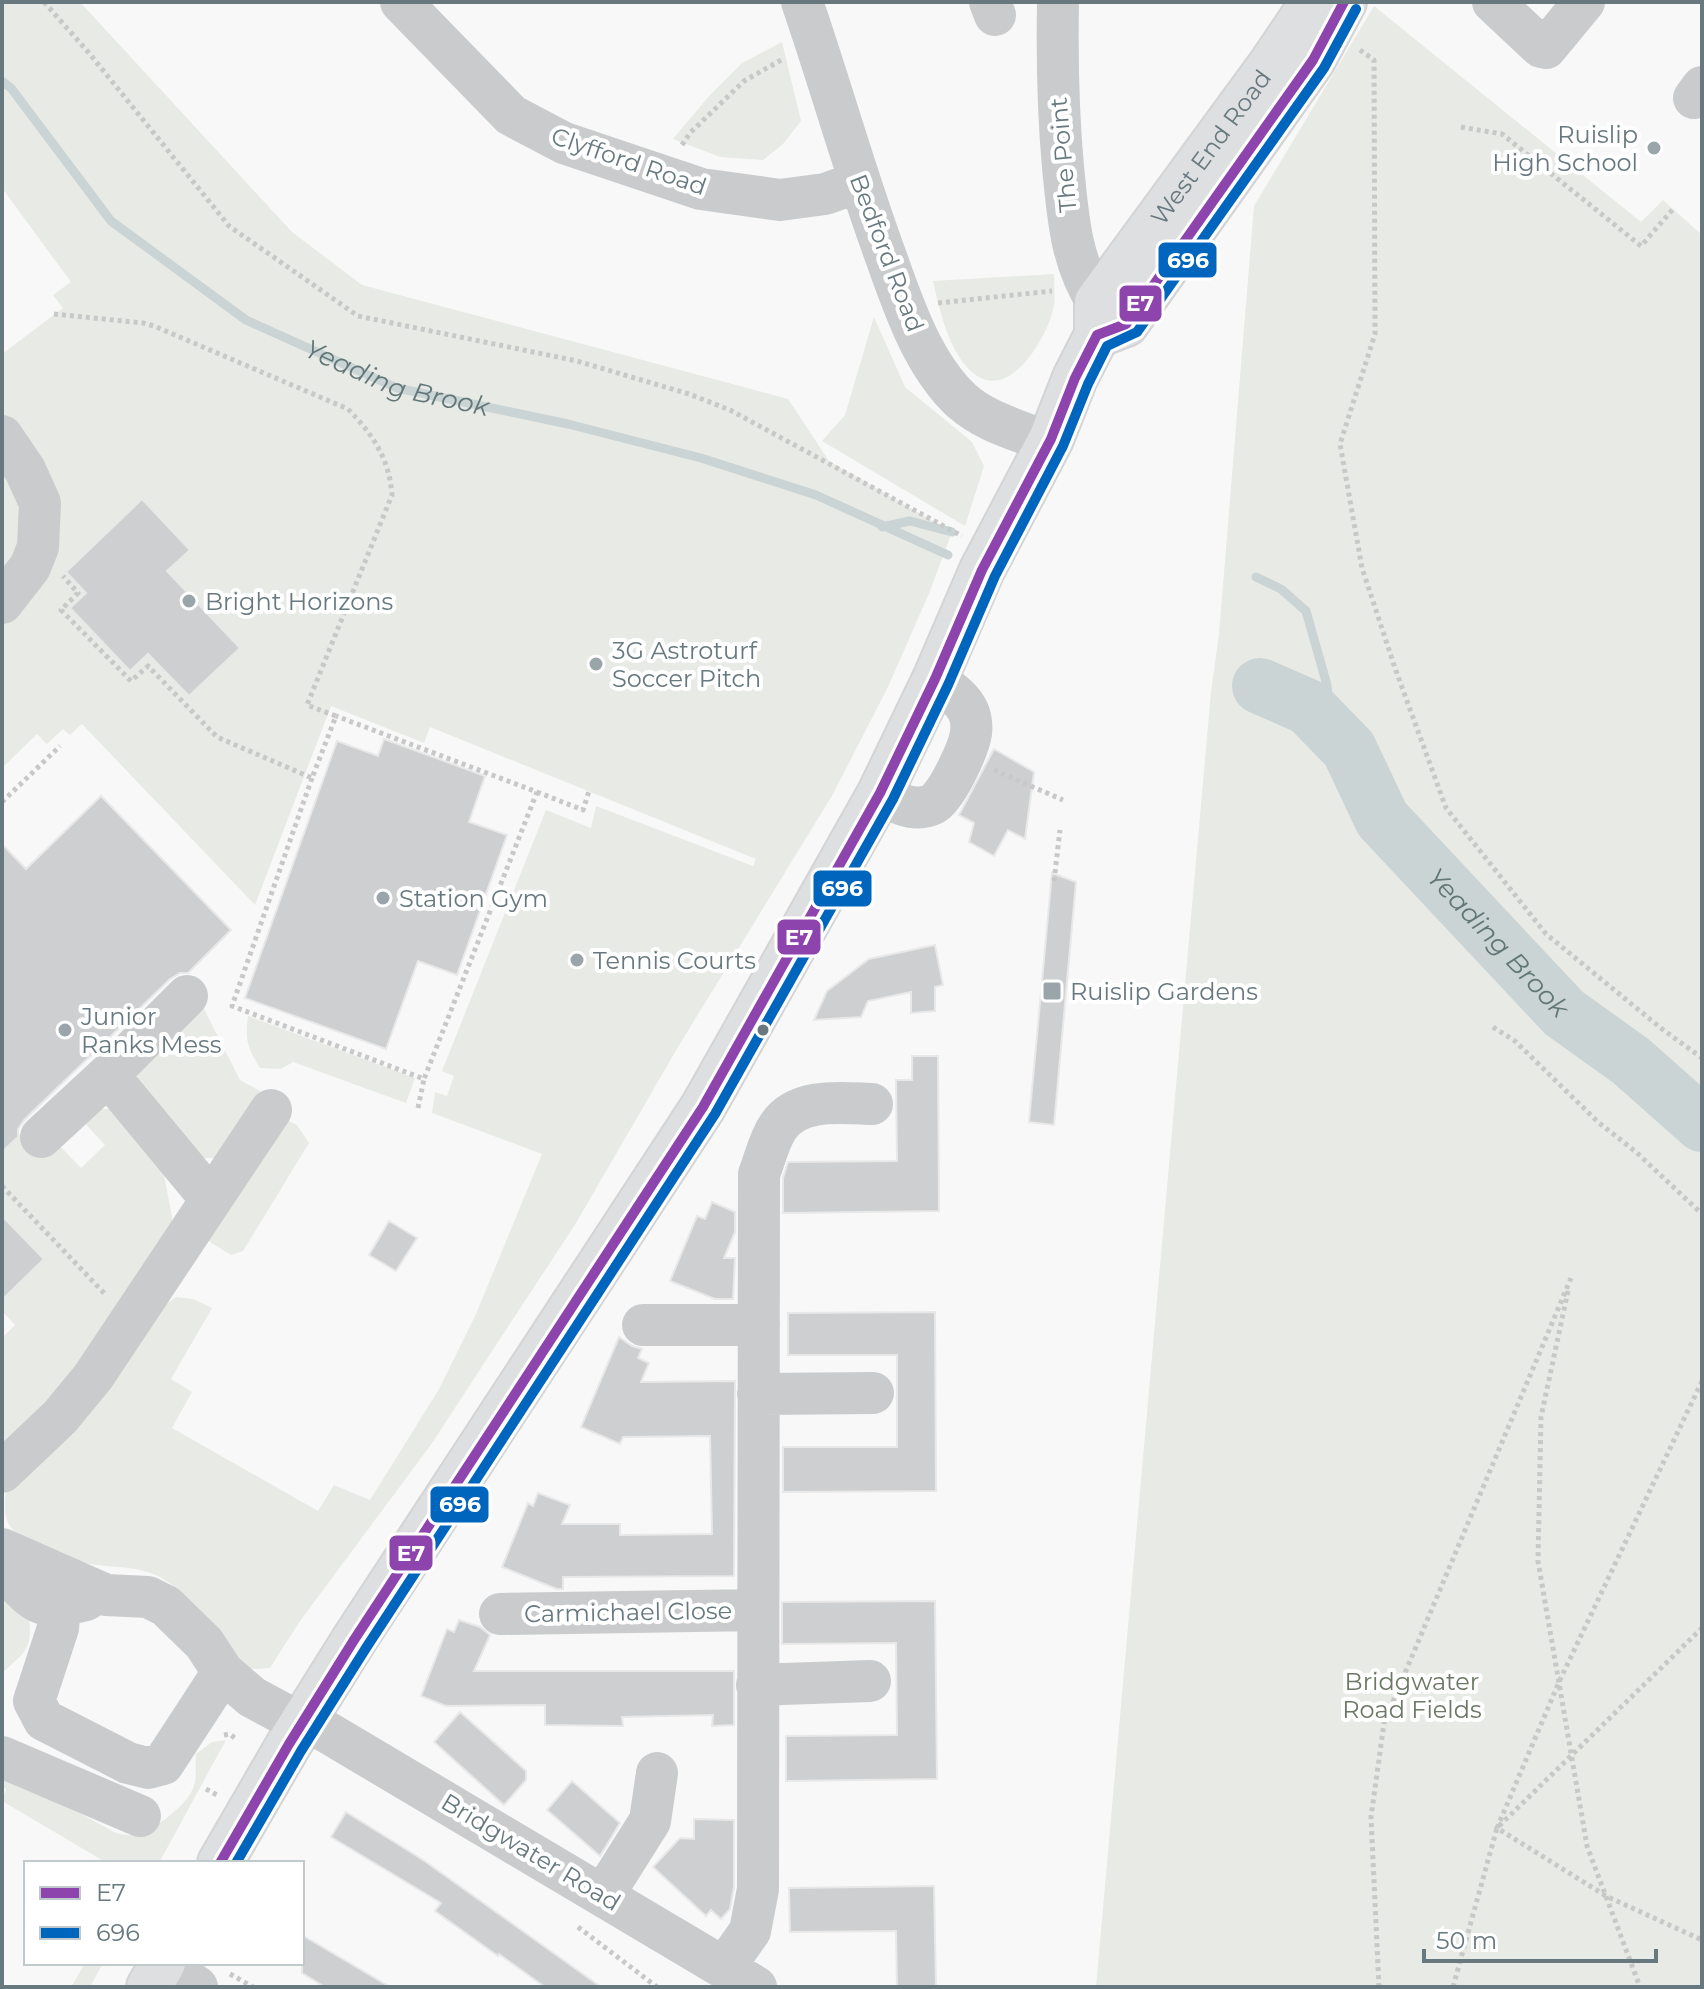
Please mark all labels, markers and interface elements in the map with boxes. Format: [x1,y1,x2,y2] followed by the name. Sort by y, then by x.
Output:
[1144,64,1277,230] street label: West End Road
[1044,96,1082,214] street label: The Point
[1492,120,1638,177] place label: Ruislip High School
[548,121,710,201] street label: Clyfford Road
[1645,139,1663,157] marker: Ruislip High School
[844,170,930,336] street label: Bedford Road
[1157,241,1218,279] line badge: 696
[1167,247,1209,274] text: 696
[1118,284,1163,323] line badge: E7
[1126,290,1154,317] text: E7
[300,333,494,423] water label: Yeading Brook
[205,587,393,616] place label: Bright Horizons
[180,592,198,610] marker: Bright Horizons
[612,636,761,693] place label: 3G Astroturf Soccer Pitch
[587,655,605,673] marker: 3G Astroturf Soccer Pitch
[1420,861,1577,1025] water label: Yeading Brook
[812,869,873,908] line badge: 696
[821,875,863,902] text: 696
[399,884,548,913] place label: Station Gym
[374,889,392,907] marker: Station Gym
[776,918,822,956] line badge: E7
[785,924,813,951] text: E7
[593,946,756,975] place label: Tennis Courts
[568,951,586,969] marker: Tennis Courts
[1070,977,1258,1006] place label: Ruislip Gardens
[1041,980,1063,1002] marker: Ruislip Gardens
[80,1002,221,1059] place label: Junior Ranks Mess
[56,1021,74,1039] marker: Junior Ranks Mess
[755,1022,771,1038] unlabelled marker
[429,1485,490,1524] line badge: 696
[439,1491,481,1518] text: 696
[388,1534,434,1572] line badge: E7
[397,1540,425,1567] text: E7
[524,1596,732,1628] street label: Carmichael Close
[1342,1667,1482,1724] park label: Bridgwater Road Fields
[436,1787,626,1917] street label: Bridgwater Road
[24,1861,304,1965] legend
[96,1878,126,1907] text: E7
[1424,1913,1656,1963] scale bar
[96,1918,140,1947] text: 696
[1436,1926,1497,1955] text: 50 m

